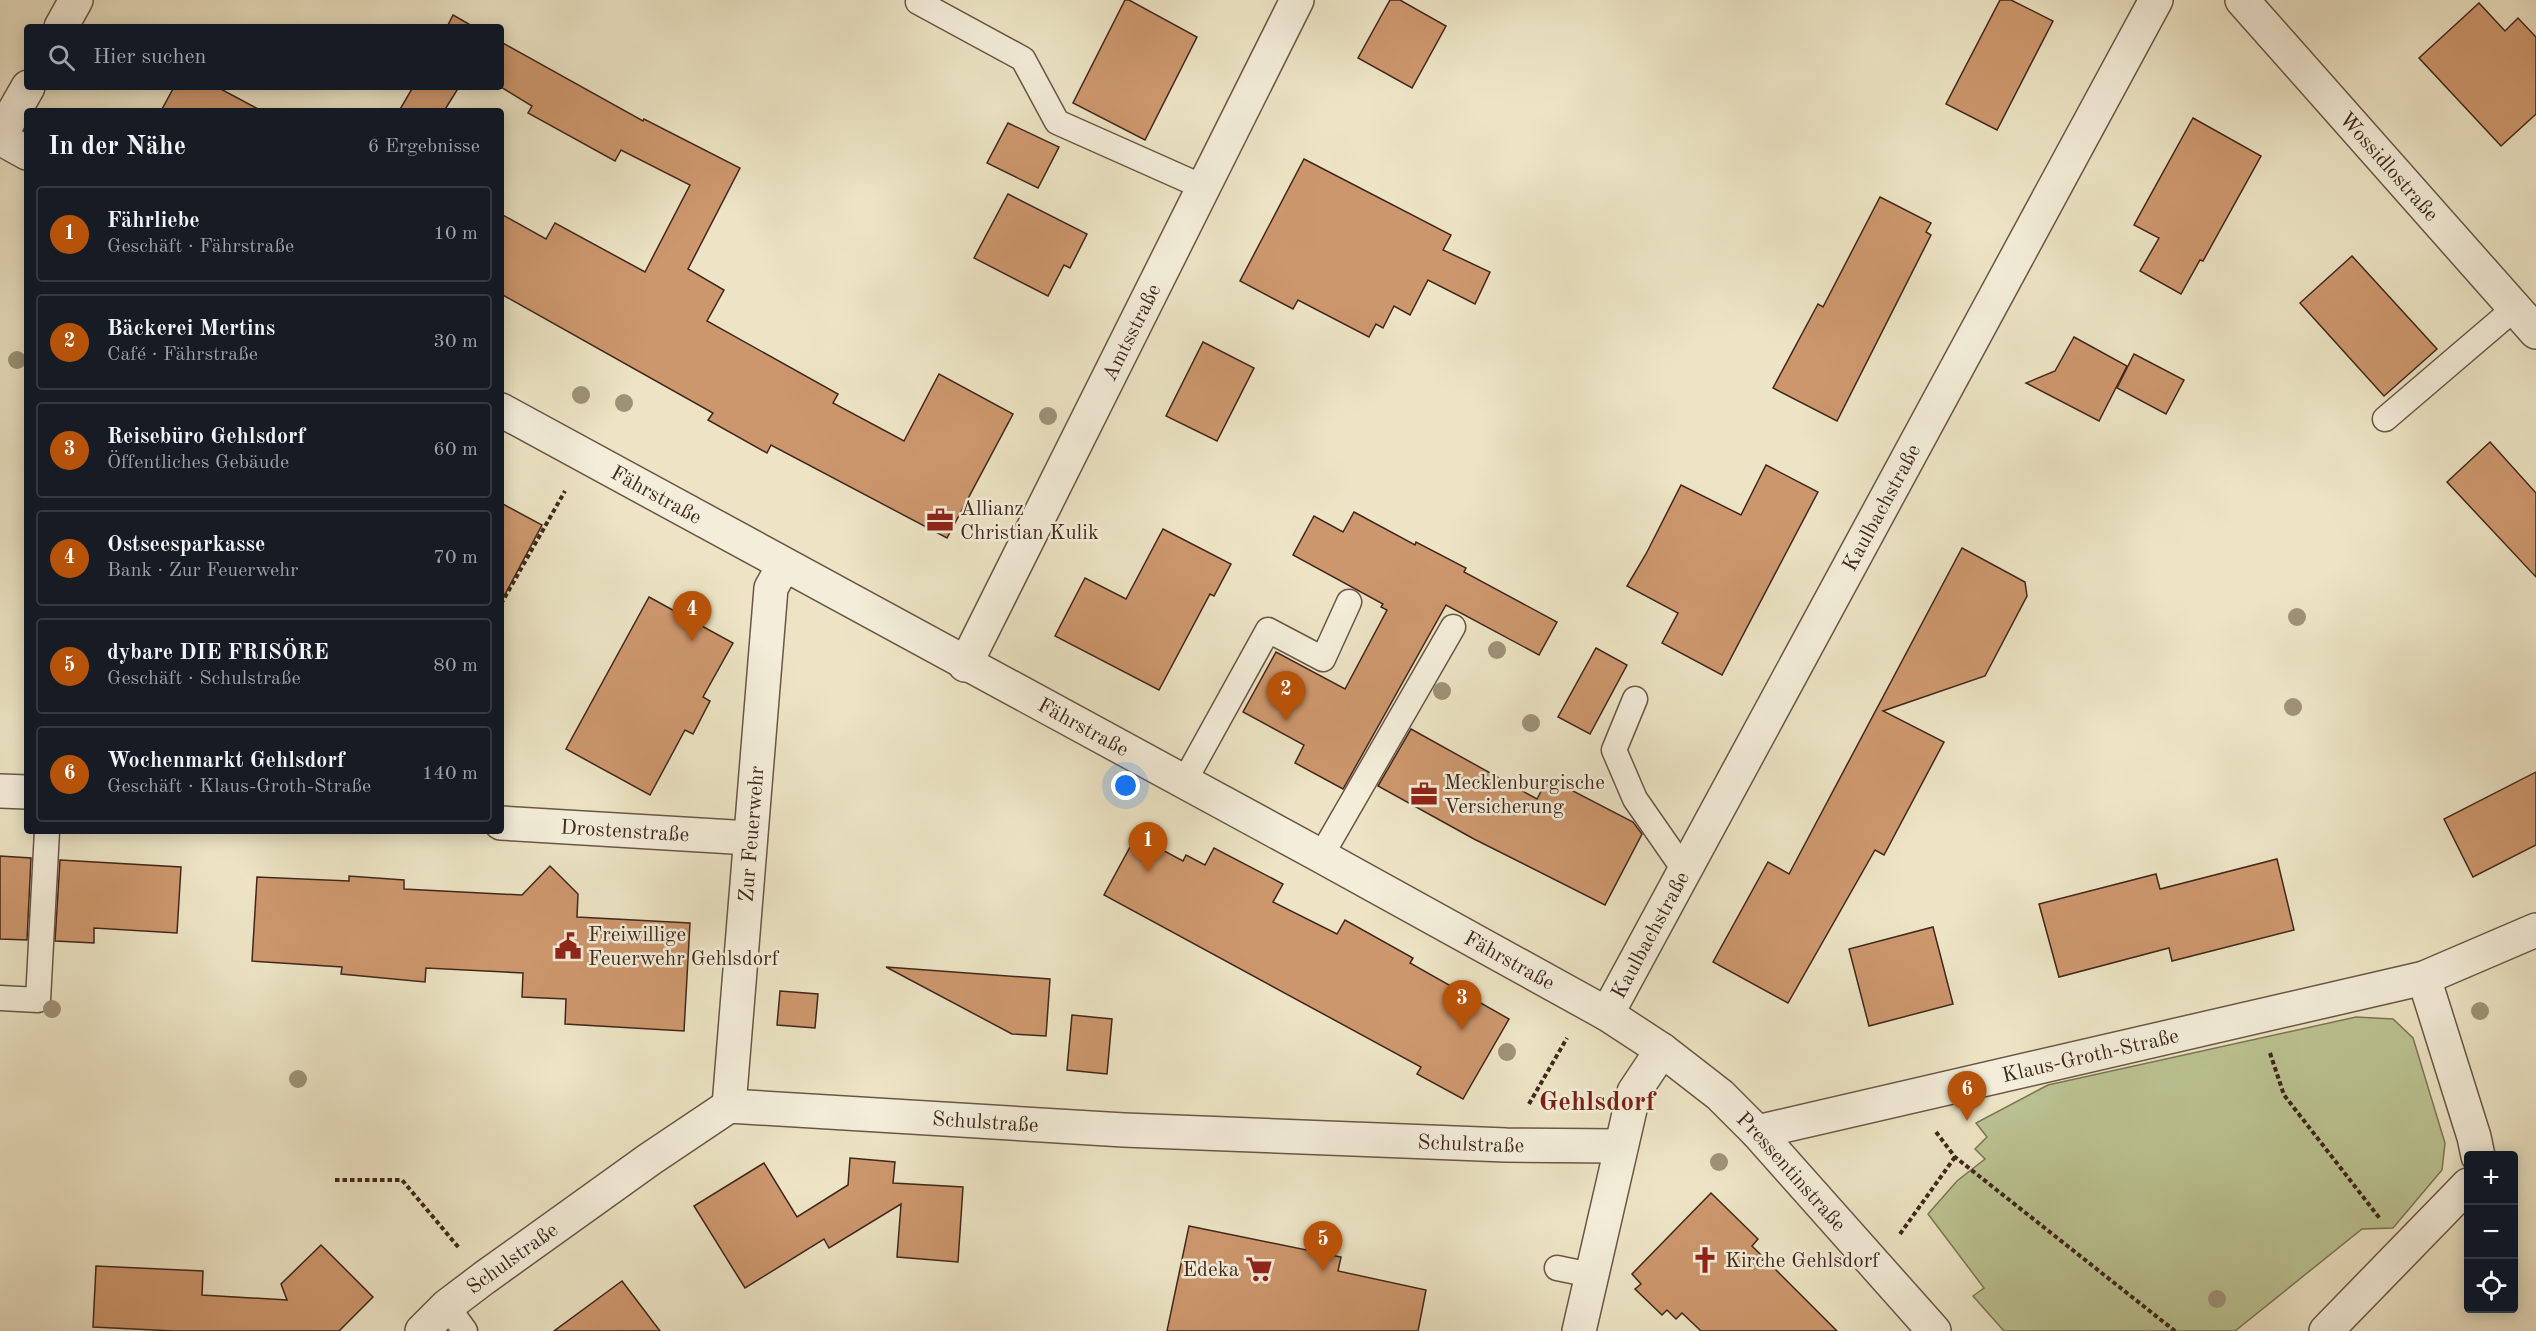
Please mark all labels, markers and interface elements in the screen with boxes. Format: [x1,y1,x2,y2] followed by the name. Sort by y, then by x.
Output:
[24,24,504,90] search box
[45,41,78,74] icon: search
[93,46,206,68] text: Hier suchen
[2334,109,2442,226] street label: Wossidlostraße
[48,134,186,160] text: In der Nähe
[368,137,480,157] text: 6 Ergebnisse
[107,210,200,232] text: Fährliebe
[64,224,75,244] text: 1
[433,224,478,244] text: 10 m
[107,237,294,257] text: Geschäft · Fährstraße
[1100,281,1165,385] street label: Amtsstraße
[107,318,275,340] text: Bäckerei Mertins
[64,332,75,352] text: 2
[433,332,478,352] text: 30 m
[107,345,258,365] text: Café · Fährstraße
[107,426,305,448] text: Reisebüro Gehlsdorf
[64,440,75,460] text: 3
[433,440,478,460] text: 60 m
[1840,441,1925,575] street label: Kaulbachstraße
[107,453,289,473] text: Öffentliches Gebäude
[607,463,705,529] street label: Fährstraße
[960,499,1099,544] place label: Allianz Christian Kulik
[925,505,955,535] office icon: Allianz Christian Kulik
[107,534,265,556] text: Ostseesparkasse
[64,548,75,568] text: 4
[433,548,478,568] text: 70 m
[107,561,298,581] text: Bank · Zur Feuerwehr
[672,592,712,641] pin: 4
[107,642,329,664] text: dybare DIE FRISÖRE
[64,656,75,676] text: 5
[433,656,478,676] text: 80 m
[107,669,301,689] text: Geschäft · Schulstraße
[1266,672,1306,721] pin: 2
[1034,695,1132,761] street label: Fährstraße
[107,750,345,772] text: Wochenmarkt Gehlsdorf
[64,764,75,784] text: 6
[422,764,478,784] text: 140 m
[737,765,769,903] street label: Zur Feuerwehr
[1111,771,1140,800] your location
[1444,773,1605,818] place label: Mecklenburgische Versicherung
[107,777,371,797] text: Geschäft · Klaus-Groth-Straße
[1409,779,1439,809] office icon: Mecklenburgische Versicherung
[560,818,690,846] street label: Drostenstraße
[1128,822,1168,872] pin: 1
[1608,869,1694,1003] street label: Kaulbachstraße
[588,925,780,970] place label: Freiwillige Feuerwehr Gehlsdorf
[1460,928,1558,995] street label: Fährstraße
[553,931,583,961] public building icon: Freiwillige Feuerwehr Gehlsdorf
[1442,980,1482,1030] pin: 3
[2000,1026,2181,1087] street label: Klaus-Groth-Straße
[1948,1072,1986,1121] pin: 6
[1539,1089,1657,1116] district label: Gehlsdorf
[931,1109,1039,1137] street label: Schulstraße
[1732,1109,1849,1236] street label: Pressentinstraße
[1417,1133,1524,1157] street label: Schulstraße
[2464,1151,2518,1313] map controls
[2464,1151,2518,1205] button: +
[2464,1205,2518,1259] button: −
[463,1220,562,1299] street label: Schulstraße
[1304,1222,1342,1271] pin: 5
[1690,1245,1720,1275] church icon: Kirche Gehlsdorf
[1725,1251,1880,1272] place label: Kirche Gehlsdorf
[1244,1254,1274,1284] supermarket icon: Edeka
[2464,1259,2518,1313] button: locate
[1183,1260,1239,1281] place label: Edeka

